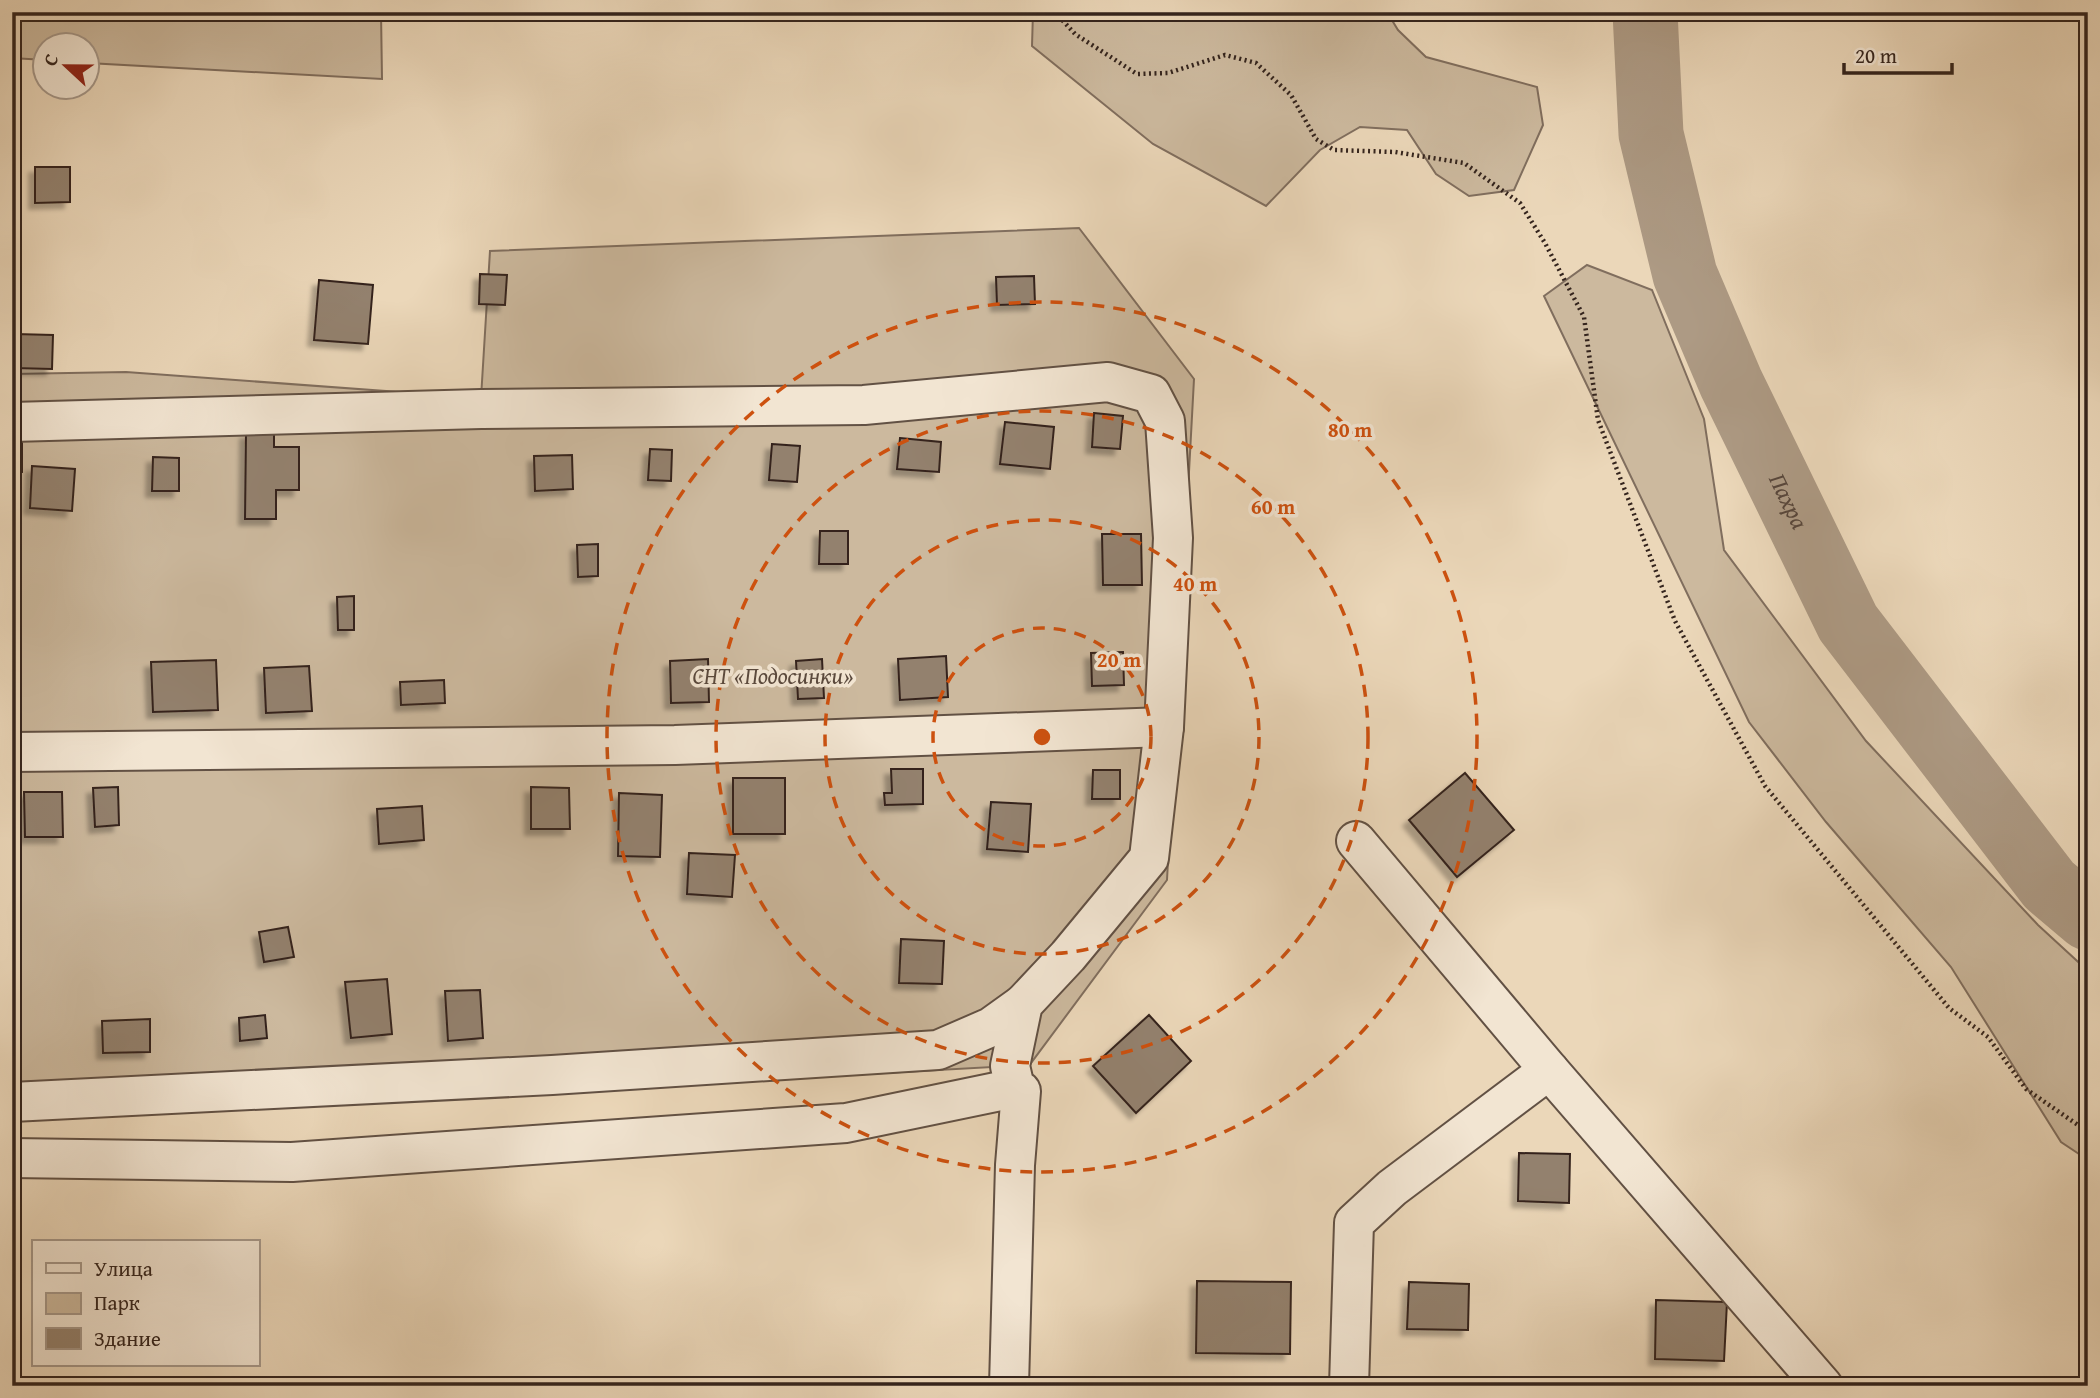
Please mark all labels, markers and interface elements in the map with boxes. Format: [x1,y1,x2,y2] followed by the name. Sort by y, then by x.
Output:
[32,32,102,102] north arrow
[1844,32,1953,76] scale bar
[1855,40,1897,71] text: 20 m
[35,49,65,70] text: С
[1328,414,1372,445] text: 80 m
[1761,467,1818,535] water label: Пахра
[1251,491,1295,522] text: 60 m
[1173,568,1217,599] text: 40 m
[1097,644,1141,675] text: 20 m
[692,659,854,692] park label: СНТ «Подосинки»
[1030,725,1054,749] centre of rings
[32,1240,259,1366] legend
[94,1253,153,1284] text: Улица
[94,1287,140,1318] text: Парк
[94,1323,161,1354] text: Здание

